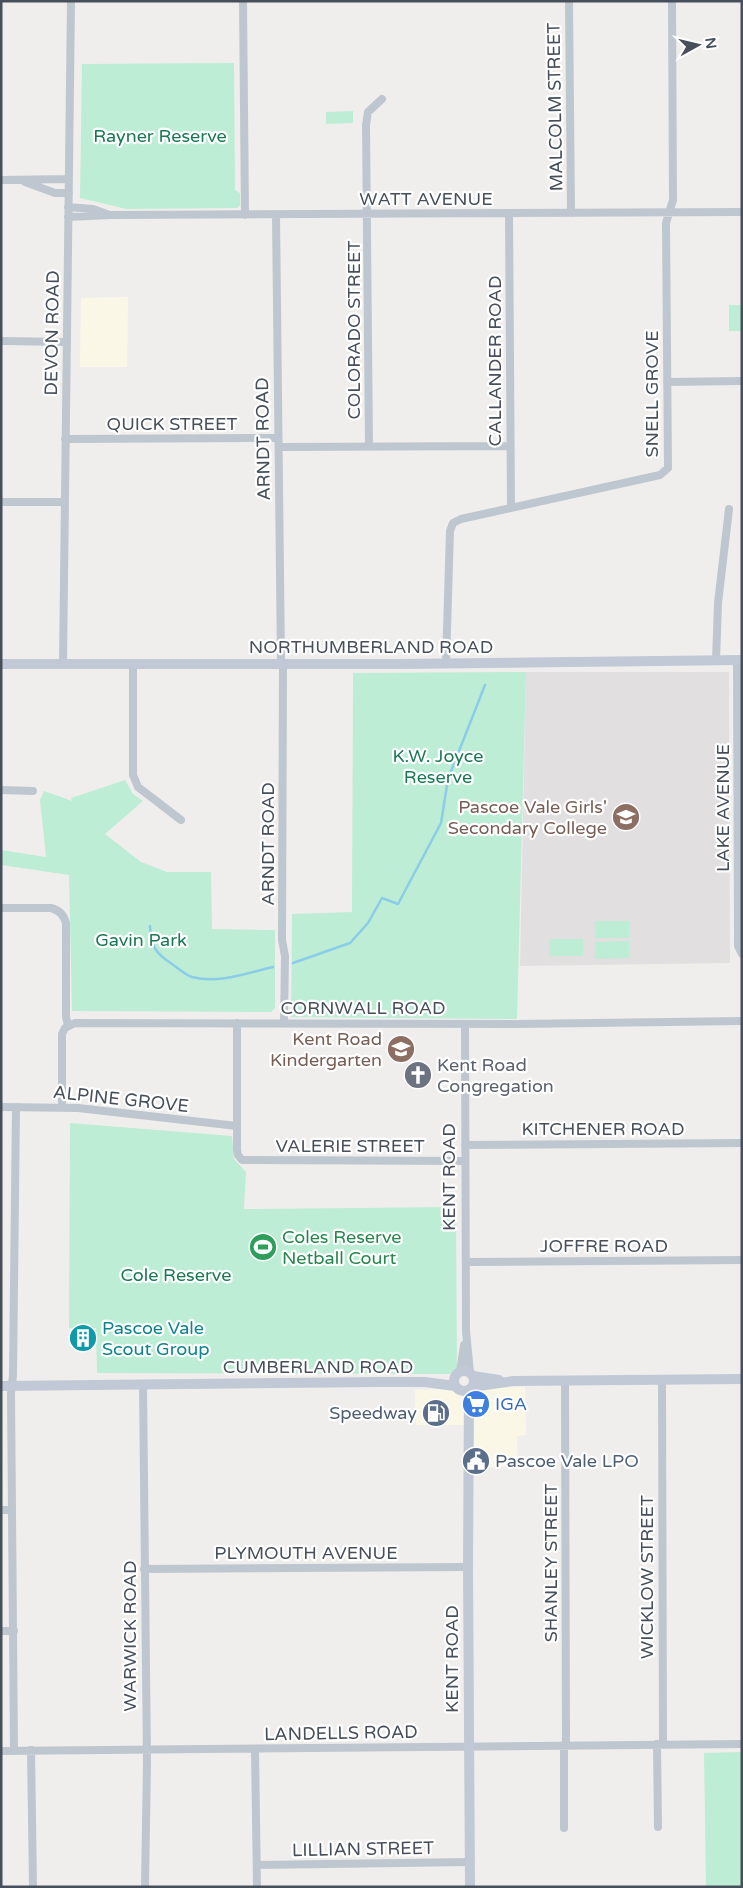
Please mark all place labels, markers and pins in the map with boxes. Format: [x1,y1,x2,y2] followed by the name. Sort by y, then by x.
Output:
[448,796,607,839] place label: Pascoe Vale Girls' Secondary College
[611,802,641,832] school or university icon: Pascoe Vale Girls' Secondary College
[270,1028,382,1071] place label: Kent Road Kindergarten
[386,1034,416,1064] school or university icon: Kent Road Kindergarten
[437,1054,554,1097] place label: Kent Road Congregation
[403,1060,433,1090] church icon: Kent Road Congregation
[282,1226,401,1269] place label: Coles Reserve Netball Court
[248,1232,278,1262] sports icon: Coles Reserve Netball Court
[102,1317,210,1360] place label: Pascoe Vale Scout Group
[68,1323,98,1353] building icon: Pascoe Vale Scout Group
[461,1389,491,1419] supermarket icon: IGA
[495,1393,527,1415] place label: IGA
[421,1398,451,1428] fuel station icon: Speedway
[329,1402,417,1424] place label: Speedway
[461,1446,491,1476] public building icon: Pascoe Vale LPO
[495,1450,639,1472] place label: Pascoe Vale LPO

